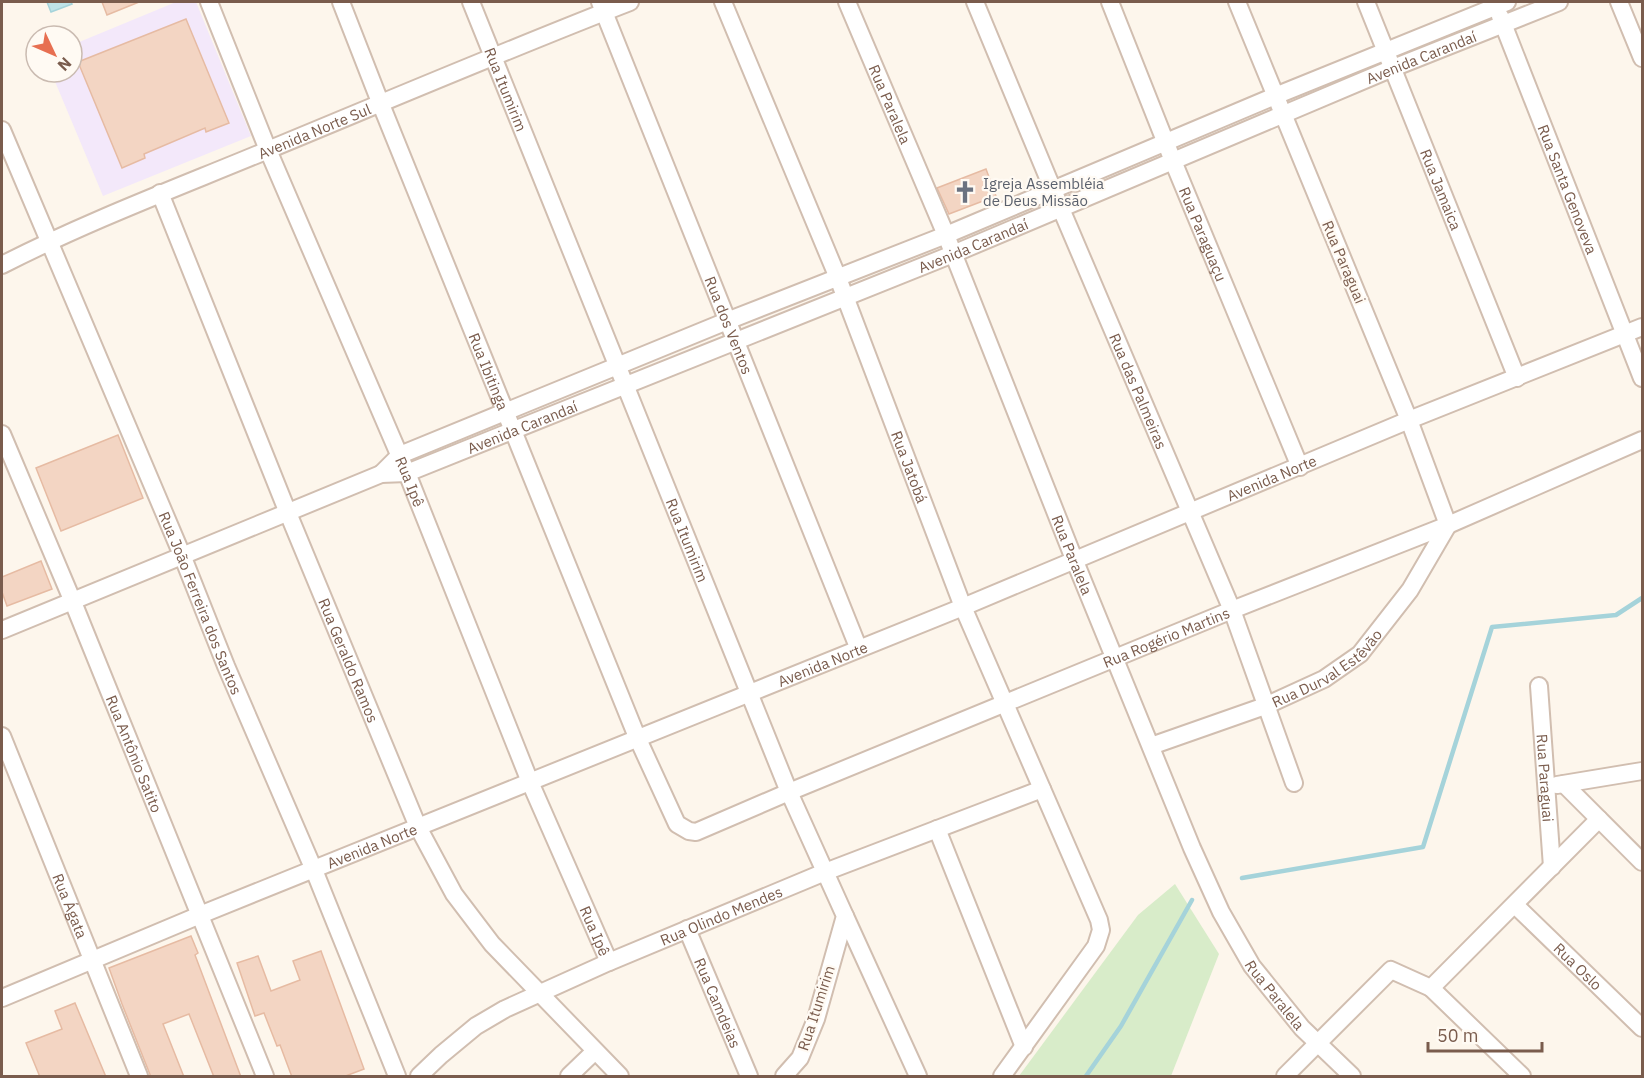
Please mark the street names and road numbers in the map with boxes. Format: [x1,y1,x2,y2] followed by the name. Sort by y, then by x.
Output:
[1363,26,1479,88] street label: Avenida Carandaí
[481,44,531,134] street label: Rua Itumirim
[865,62,916,147] street label: Rua Paralela
[255,99,374,163] street label: Avenida Norte Sul
[1534,121,1602,257] street label: Rua Santa Genoveva
[1416,146,1466,233] street label: Rua Jamaica
[1175,184,1231,284] street label: Rua Paraguaçu
[915,214,1031,277] street label: Avenida Carandaí
[1318,218,1370,306] street label: Rua Paraguai
[701,273,757,377] street label: Rua dos Ventos
[465,330,513,413] street label: Rua Ibitinga
[1106,330,1172,452] street label: Rua das Palmeiras
[464,396,580,457] street label: Avenida Carandaí
[887,428,932,506] street label: Rua Jatobá
[1224,450,1319,505] street label: Avenida Norte
[391,453,429,509] street label: Rua Ipê
[662,495,713,585] street label: Rua Itumirim
[155,508,247,697] street label: Rua João Ferreira dos Santos
[1048,512,1097,598] street label: Rua Paralela
[315,595,383,725] street label: Rua Geraldo Ramos
[1100,603,1232,672] street label: Rua Rogério Martins
[1269,625,1386,711] street label: Rua Durval Estêvão
[775,637,870,690] street label: Avenida Norte
[102,692,167,815] street label: Rua Antônio Satito
[1533,733,1558,822] street label: Rua Paraguai
[324,819,420,872] street label: Avenida Norte
[49,870,92,941] street label: Rua Ágata
[657,881,785,949] street label: Rua Olindo Mendes
[576,903,615,959] street label: Rua Ipê
[1550,938,1606,994] street label: Rua Oslo
[691,955,746,1051] street label: Rua Camdeias
[1241,956,1309,1034] street label: Rua Paralela
[793,963,839,1053] street label: Rua Itumirim

